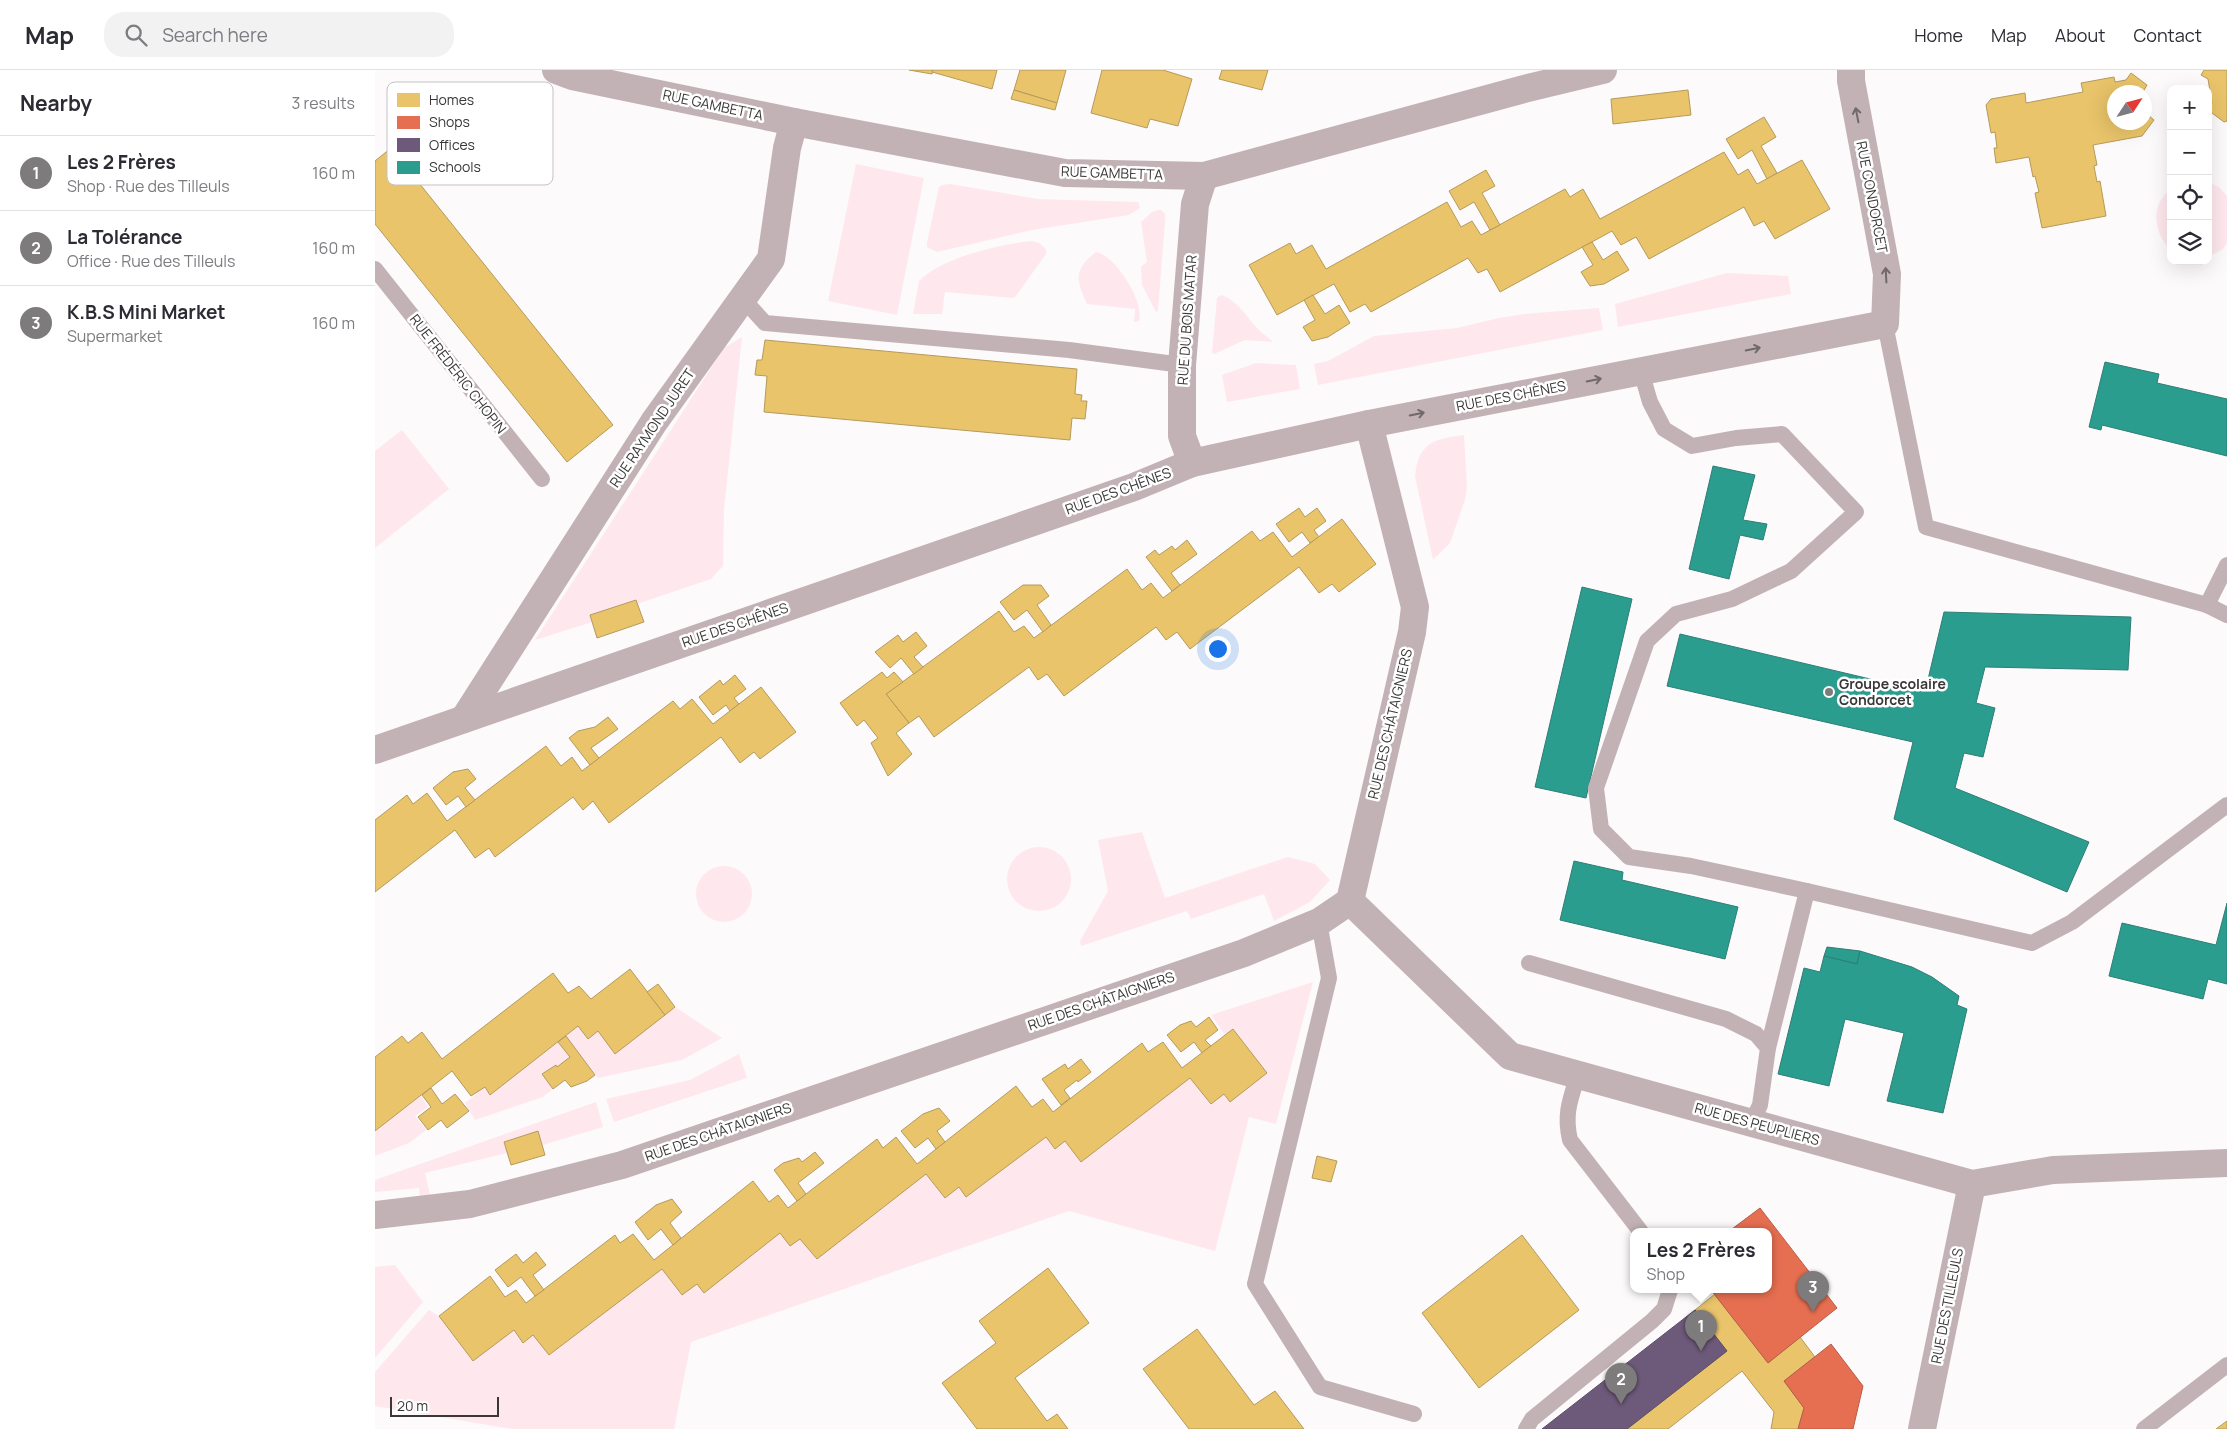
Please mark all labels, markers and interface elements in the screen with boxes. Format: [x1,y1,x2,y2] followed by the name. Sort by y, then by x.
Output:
[104,12,454,57] search box
[25,18,74,51] text: Map
[122,21,150,49] icon: search
[162,22,268,48] text: Search here
[1914,23,1963,47] text: Home
[1991,23,2027,47] text: Map
[2055,23,2105,47] text: About
[2133,23,2202,47] text: Contact
[387,82,553,185] legend
[661,85,765,124] street label: RUE GAMBETTA
[2107,85,2152,130] north arrow
[2167,85,2212,265] map controls
[2167,85,2212,130] button: +
[20,89,92,117] text: Nearby
[429,90,474,109] text: Homes
[292,92,355,114] text: 3 results
[1852,108,1861,124] one-way arrow
[429,112,470,131] text: Shops
[2167,130,2212,175] button: −
[429,135,475,154] text: Offices
[1852,139,1893,255] street label: RUE CONDORCET
[67,149,176,175] text: Les 2 Frères
[429,157,481,176] text: Schools
[1061,161,1164,184] street label: RUE GAMBETTA
[32,162,40,184] text: 1
[312,162,355,184] text: 160 m
[67,175,230,197] text: Shop · Rue des Tilleuls
[2167,175,2212,220] button: locate
[2167,220,2212,265] button: layers
[67,224,183,250] text: La Tolérance
[31,237,41,259] text: 2
[312,237,355,259] text: 160 m
[67,250,235,272] text: Office · Rue des Tilleuls
[1172,254,1201,386] street label: RUE DU BOIS MATAR
[1882,267,1891,283] one-way arrow
[67,299,226,325] text: K.B.S Mini Market
[406,310,511,437] street label: RUE FRÉDÉRIC CHOPIN
[31,312,41,334] text: 3
[312,312,355,334] text: 160 m
[67,325,163,347] text: Supermarket
[1745,344,1761,354] one-way arrow
[605,364,699,491] street label: RUE RAYMOND JURET
[1454,375,1568,415] street label: RUE DES CHÊNES
[1585,375,1601,384] one-way arrow
[1409,409,1425,419] one-way arrow
[1062,462,1174,518] street label: RUE DES CHÊNES
[679,597,791,652] street label: RUE DES CHÊNES
[1205,636,1231,662] your location
[1363,646,1416,801] street label: RUE DES CHÂTAIGNIERS
[1839,674,1946,709] place label: Groupe scolaire Condorcet
[1823,686,1835,698] marker: Groupe scolaire Condorcet
[1025,966,1177,1035] street label: RUE DES CHÂTAIGNIERS
[642,1097,794,1166] street label: RUE DES CHÂTAIGNIERS
[1693,1098,1822,1149] street label: RUE DES PEUPLIERS
[1630,1228,1772,1293] popup
[1647,1237,1755,1263] text: Les 2 Frères
[1926,1246,1967,1365] street label: RUE DES TILLEULS
[1647,1263,1685,1285] text: Shop
[1797,1271,1829,1312] pin: 3
[1685,1310,1717,1351] pin: 1
[1605,1363,1637,1404] pin: 2
[390,1394,499,1417] scale bar
[397,1396,428,1415] text: 20 m

